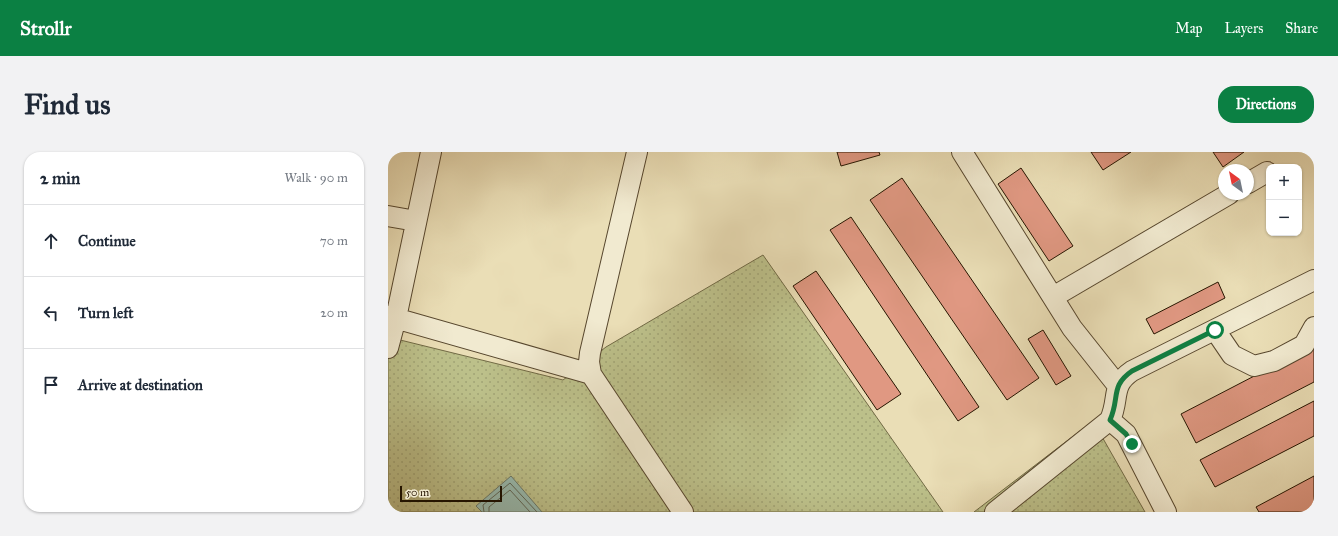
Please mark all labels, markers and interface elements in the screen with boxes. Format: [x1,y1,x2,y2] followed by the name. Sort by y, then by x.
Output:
[20,17,72,40] text: Strollr
[1175,20,1203,37] text: Map
[1225,20,1263,37] text: Layers
[1285,20,1318,37] text: Share
[1218,86,1314,123] button: Directions
[24,87,110,122] text: Find us
[1218,164,1254,200] north arrow
[1266,164,1302,236] map controls
[1266,164,1302,200] button: +
[40,168,80,189] text: 2 min
[285,170,348,186] text: Walk · 90 m
[1266,200,1302,236] button: −
[40,230,62,252] icon: ahead
[78,232,136,250] text: Continue
[320,233,348,249] text: 70 m
[40,302,62,324] icon: left
[78,304,134,322] text: Turn left
[320,305,348,321] text: 20 m
[1206,321,1224,339] route start
[40,374,62,396] icon: arrive
[78,376,203,394] text: Arrive at destination
[1123,435,1141,453] route end
[400,484,502,503] scale bar
[406,486,429,499] text: 50 m

